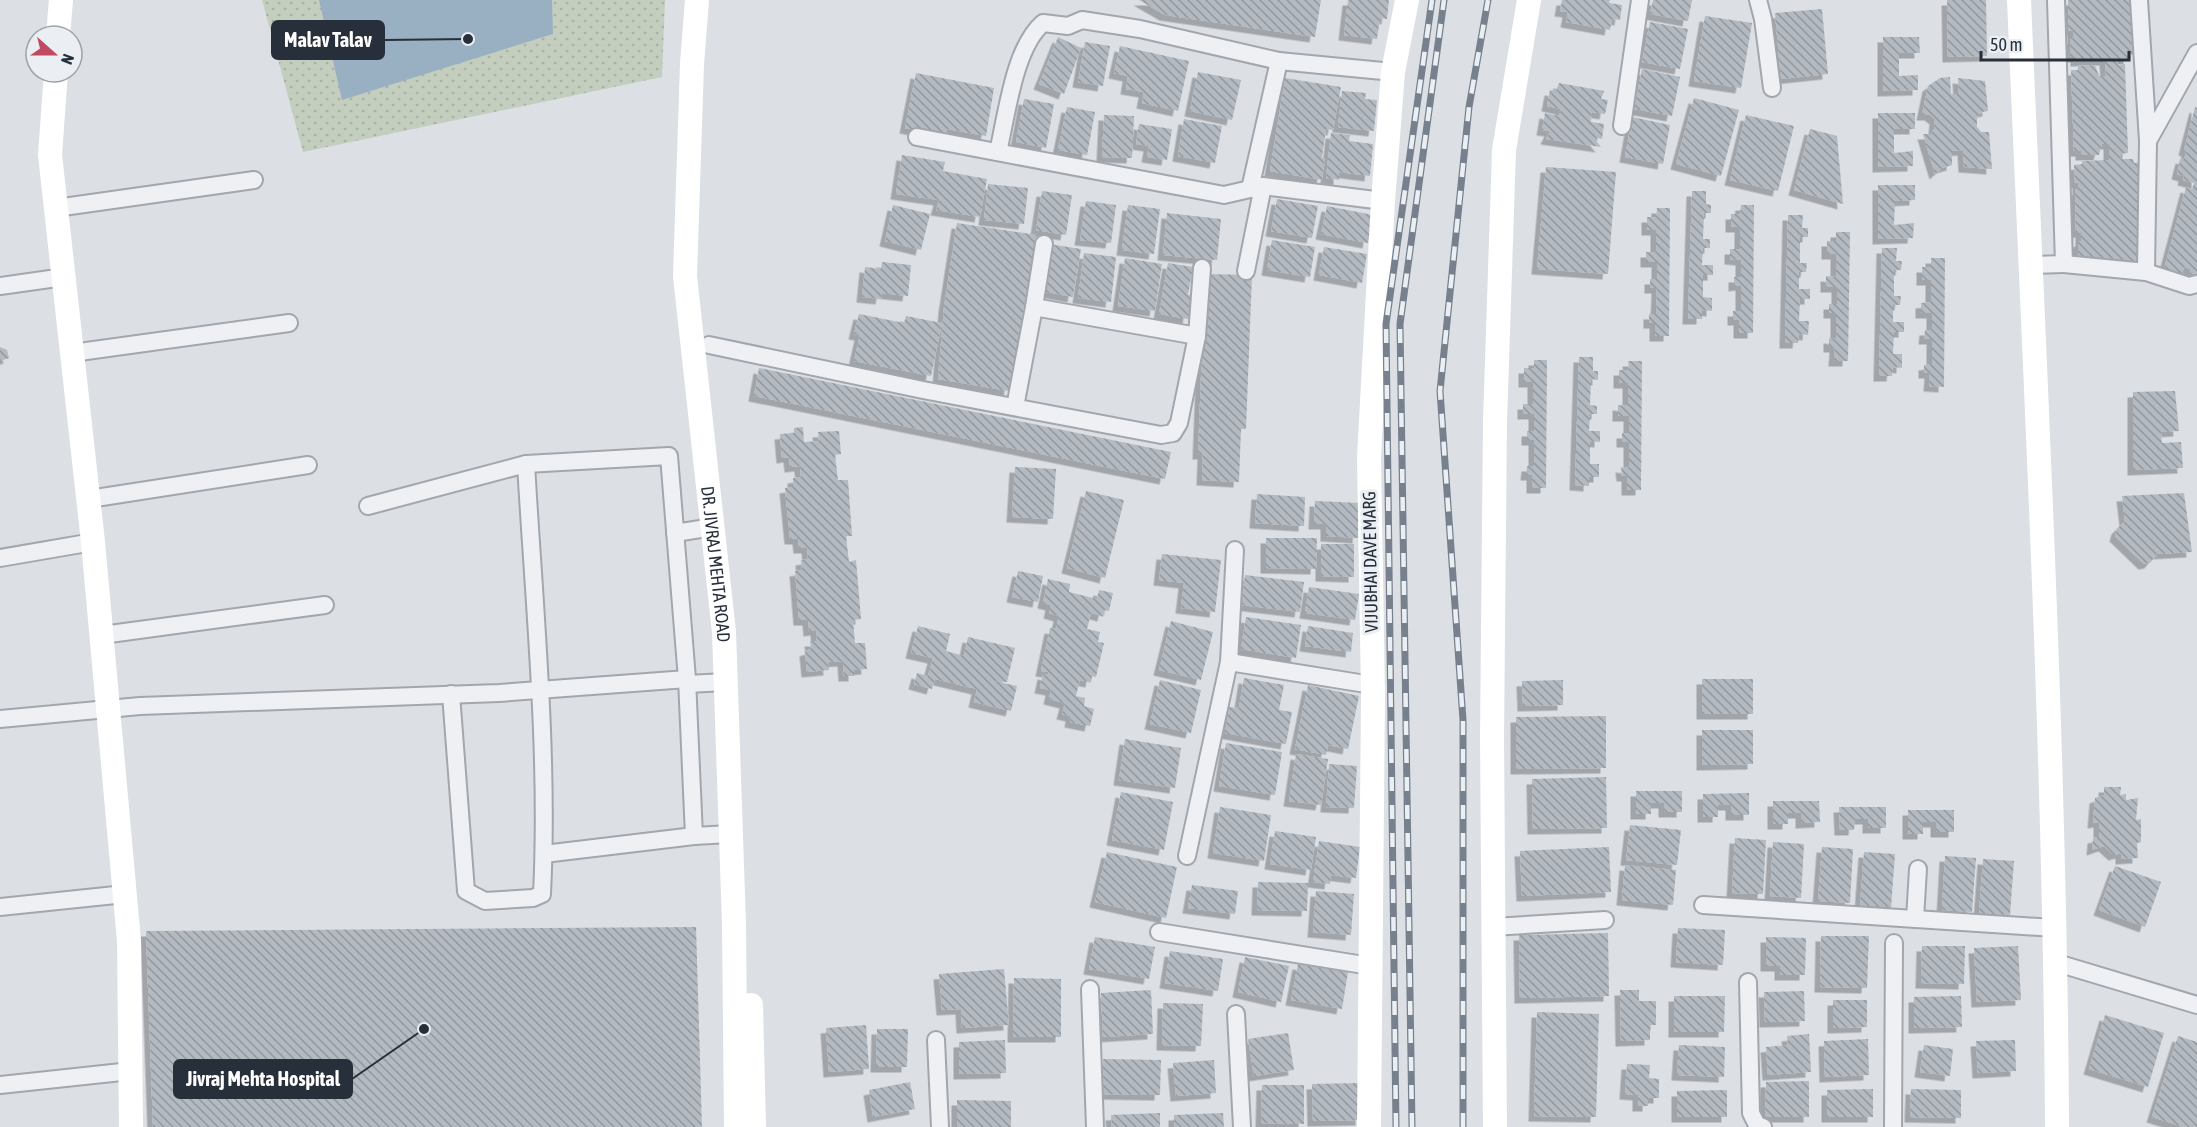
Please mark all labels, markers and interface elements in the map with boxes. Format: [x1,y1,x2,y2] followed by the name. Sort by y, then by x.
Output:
[272,21,384,59] callout: Malav Talav
[24,24,84,84] north arrow
[1981,24,2130,62] scale bar
[284,28,373,51] text: Malav Talav
[1990,34,2022,55] text: 50 m
[58,52,78,67] text: N
[698,485,735,642] street label: DR. JIVRAJ MEHTA ROAD
[1358,491,1382,633] street label: VIJUBHAI DAVE MARG
[174,1060,352,1098] callout: Jivraj Mehta Hospital
[185,1067,341,1090] text: Jivraj Mehta Hospital

